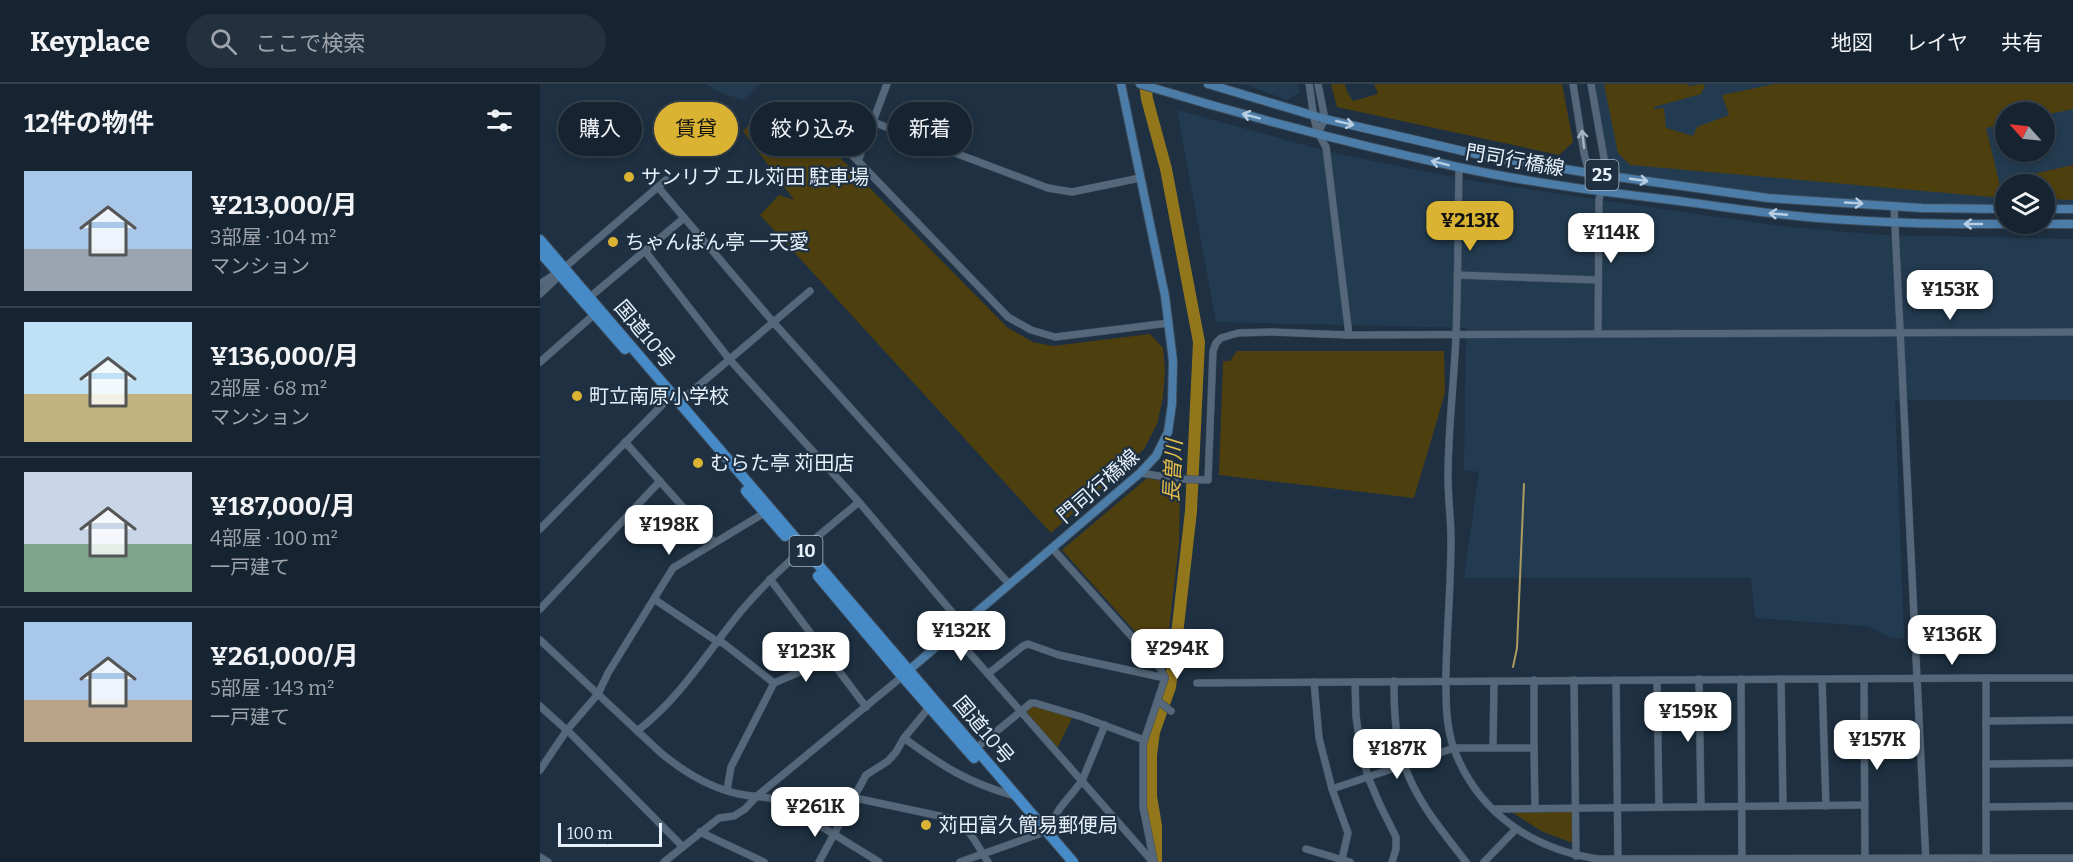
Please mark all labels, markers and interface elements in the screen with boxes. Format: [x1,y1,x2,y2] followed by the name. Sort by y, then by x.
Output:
[186,14,606,68] search box
[30,25,150,58] text: Keyplace
[207,25,240,58] icon: search
[255,30,365,57] text: ここで検索
[1831,30,1873,56] text: 地図
[1906,30,1968,56] text: レイヤ
[2001,30,2043,56] text: 共有
[558,102,642,156] chip: 購入
[654,102,738,156] chip: 賃貸
[750,102,876,156] chip: 絞り込み
[888,102,972,156] chip: 新着
[1995,102,2055,162] north arrow
[1995,102,2055,234] map controls
[483,104,516,137] icon: filters
[24,108,154,139] text: 12件の物件
[1241,110,1260,121] one-way arrow
[1335,118,1354,130] one-way arrow
[1577,130,1588,149] one-way arrow
[1464,139,1566,181] street label: 門司行橋線
[1431,156,1450,168] one-way arrow
[1586,160,1618,190] road number: 25
[641,165,869,189] place label: サンリブ エル苅田 駐車場
[622,170,636,184] marker: サンリブ エル苅田 駐車場
[1995,174,2055,234] button: layers
[1629,175,1649,186] one-way arrow
[210,190,358,221] text: ¥213,000/月
[72,195,144,267] icon: home
[1843,198,1863,209] one-way arrow
[1428,201,1512,252] pin: ¥213K
[1440,208,1500,232] text: ¥213K
[1768,208,1788,219] one-way arrow
[1569,213,1653,264] pin: ¥114K
[1963,218,1983,230] one-way arrow
[1582,220,1640,244] text: ¥114K
[210,225,336,249] text: 3部屋 · 104 m²
[625,230,809,254] place label: ちゃんぽん亭 一天愛
[606,235,620,249] marker: ちゃんぽん亭 一天愛
[210,254,310,278] text: マンション
[1908,270,1992,321] pin: ¥153K
[1921,277,1979,301] text: ¥153K
[610,295,680,373] street label: 国道10号
[210,341,359,372] text: ¥136,000/月
[72,346,144,418] icon: home
[210,376,327,400] text: 2部屋 · 68 m²
[589,384,729,408] place label: 町立南原小学校
[570,389,584,403] marker: 町立南原小学校
[210,405,310,429] text: マンション
[1158,437,1188,503] water label: 長曽川
[1052,444,1144,528] street label: 門司行橋線
[710,451,854,475] place label: むらた亭 苅田店
[691,456,705,470] marker: むらた亭 苅田店
[210,491,356,522] text: ¥187,000/月
[72,496,144,568] icon: home
[627,505,711,556] pin: ¥198K
[639,512,699,536] text: ¥198K
[210,526,338,550] text: 4部屋 · 100 m²
[790,536,822,566] road number: 10
[210,555,290,579] text: 一戸建て
[919,611,1003,662] pin: ¥132K
[1910,615,1994,666] pin: ¥136K
[931,618,991,642] text: ¥132K
[1922,622,1982,646] text: ¥136K
[1135,629,1219,680] pin: ¥294K
[764,632,848,683] pin: ¥123K
[1145,636,1209,660] text: ¥294K
[776,639,836,663] text: ¥123K
[210,641,359,672] text: ¥261,000/月
[72,646,144,718] icon: home
[210,676,334,700] text: 5部屋 · 143 m²
[949,691,1019,769] street label: 国道10号
[1646,692,1730,743] pin: ¥159K
[1658,699,1718,723] text: ¥159K
[210,705,290,729] text: 一戸建て
[1835,720,1919,771] pin: ¥157K
[1848,727,1906,751] text: ¥157K
[1355,729,1439,780] pin: ¥187K
[1367,736,1427,760] text: ¥187K
[773,787,857,838] pin: ¥261K
[785,794,845,818] text: ¥261K
[938,813,1118,837] place label: 苅田富久簡易郵便局
[919,818,933,832] marker: 苅田富久簡易郵便局
[558,820,662,848] scale bar
[567,824,612,843] text: 100 m

